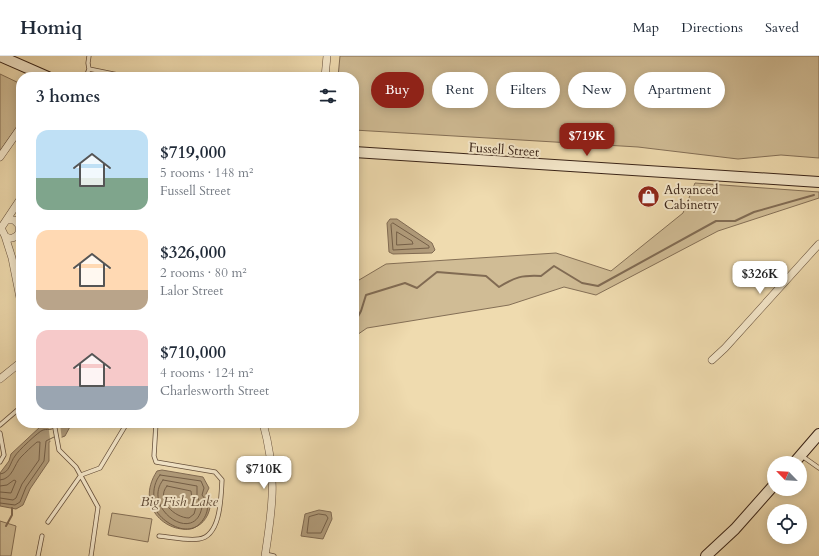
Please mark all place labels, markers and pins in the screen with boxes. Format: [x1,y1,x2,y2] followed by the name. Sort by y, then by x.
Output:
[559,123,615,157] pin: $719K
[664,181,719,214] place label: Advanced Cabinetry
[636,183,662,209] shop icon: Advanced Cabinetry
[732,261,788,295] pin: $326K
[236,456,292,490] pin: $710K

